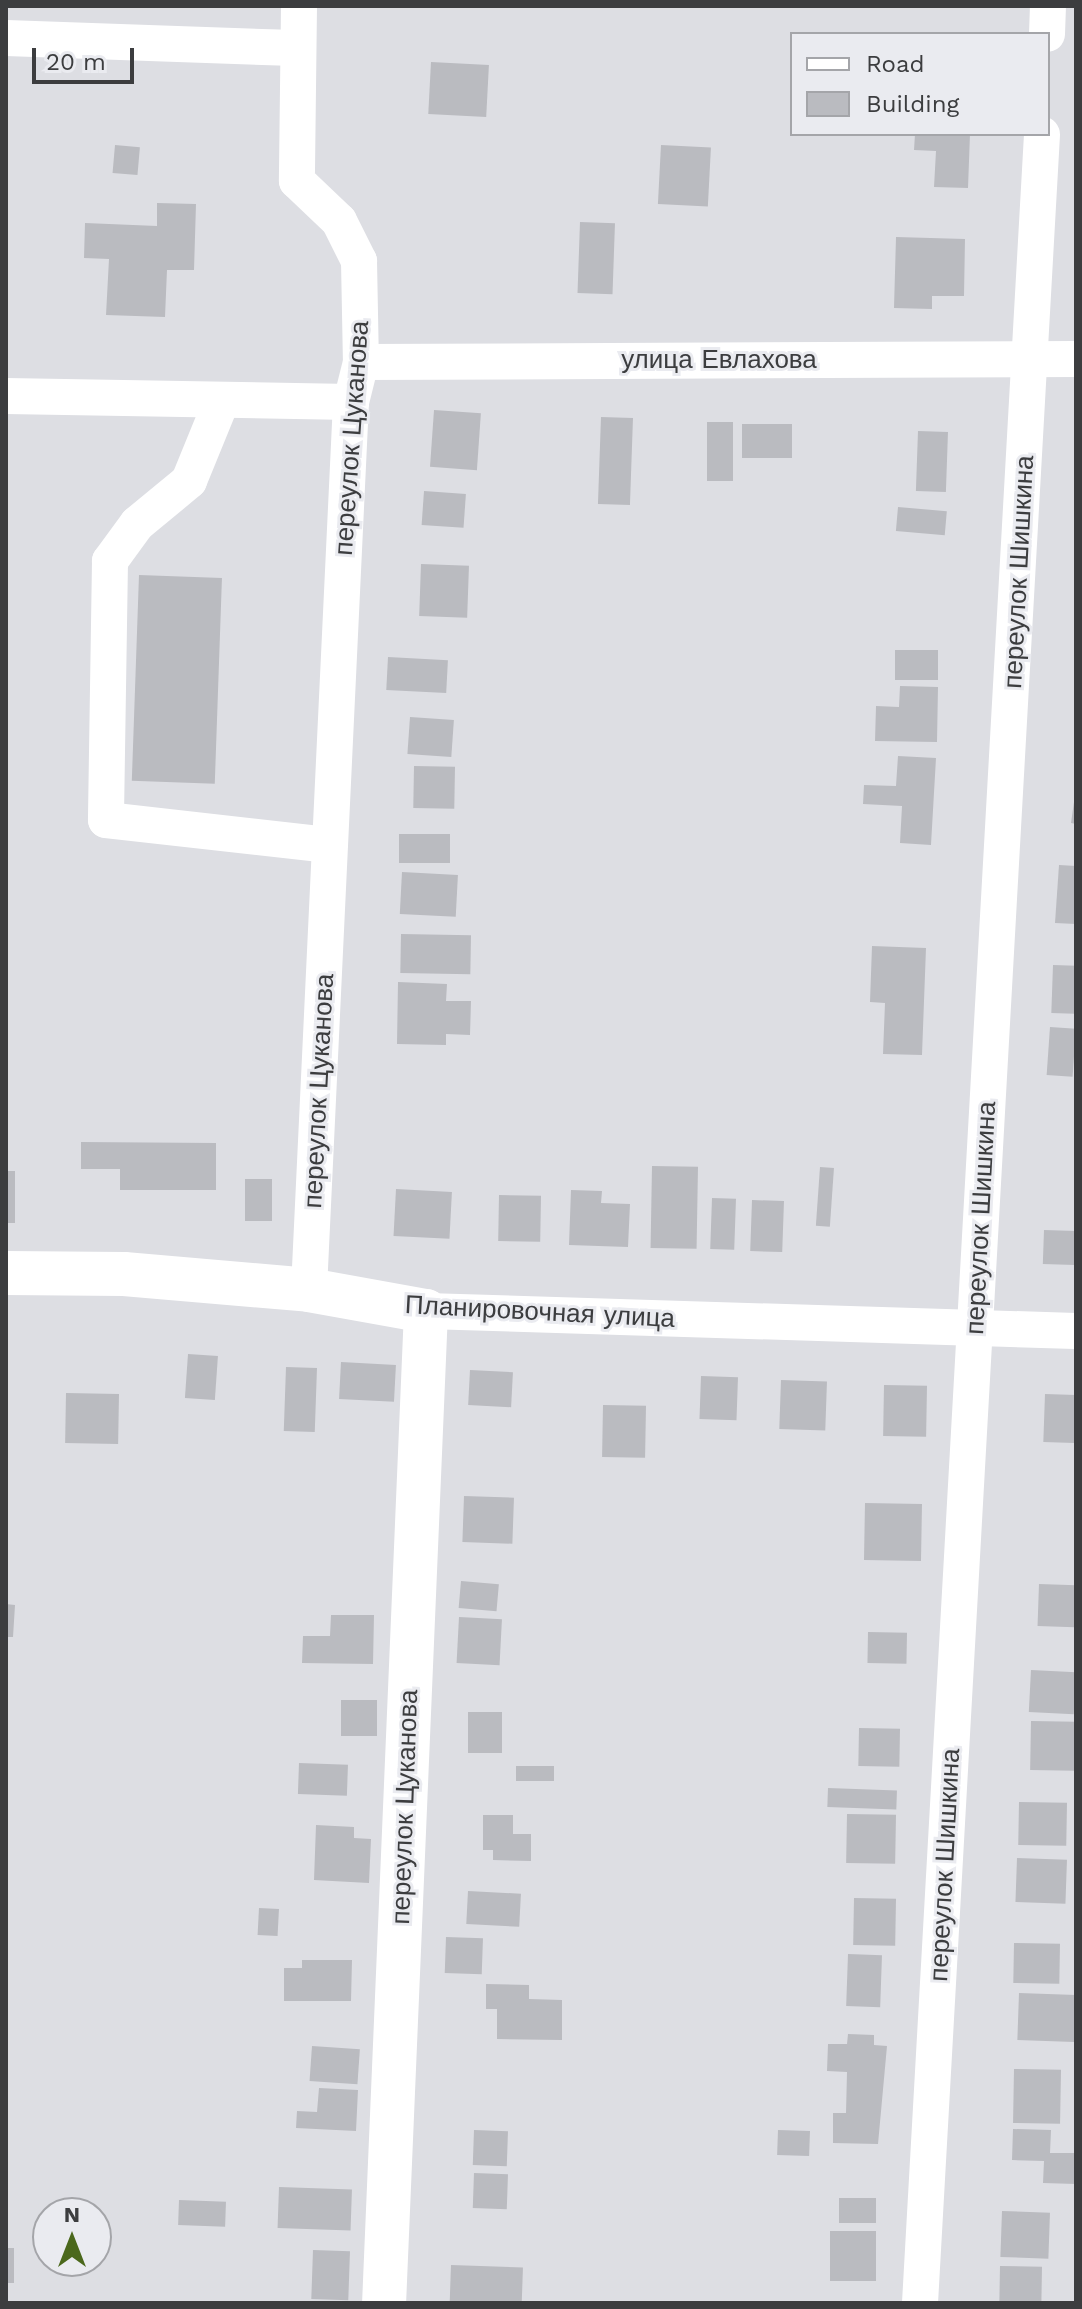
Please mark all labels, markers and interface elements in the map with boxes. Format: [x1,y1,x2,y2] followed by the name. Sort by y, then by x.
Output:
[36,32,138,82] scale bar
[790,32,1050,136] legend
[46,48,106,76] text: 20 m
[866,50,925,78] text: Road
[866,90,959,118] text: Building
[328,320,376,556] street label: переулок Цуканова
[621,344,817,376] street label: улица Евлахова
[997,455,1041,689] street label: переулок Шишкина
[297,973,341,1209] street label: переулок Цуканова
[959,1101,1003,1335] street label: переулок Шишкина
[404,1289,676,1335] street label: Планировочная улица
[385,1689,425,1925] street label: переулок Цуканова
[923,1748,967,1982] street label: переулок Шишкина
[32,2197,112,2277] north arrow
[64,2202,80,2227] text: N

